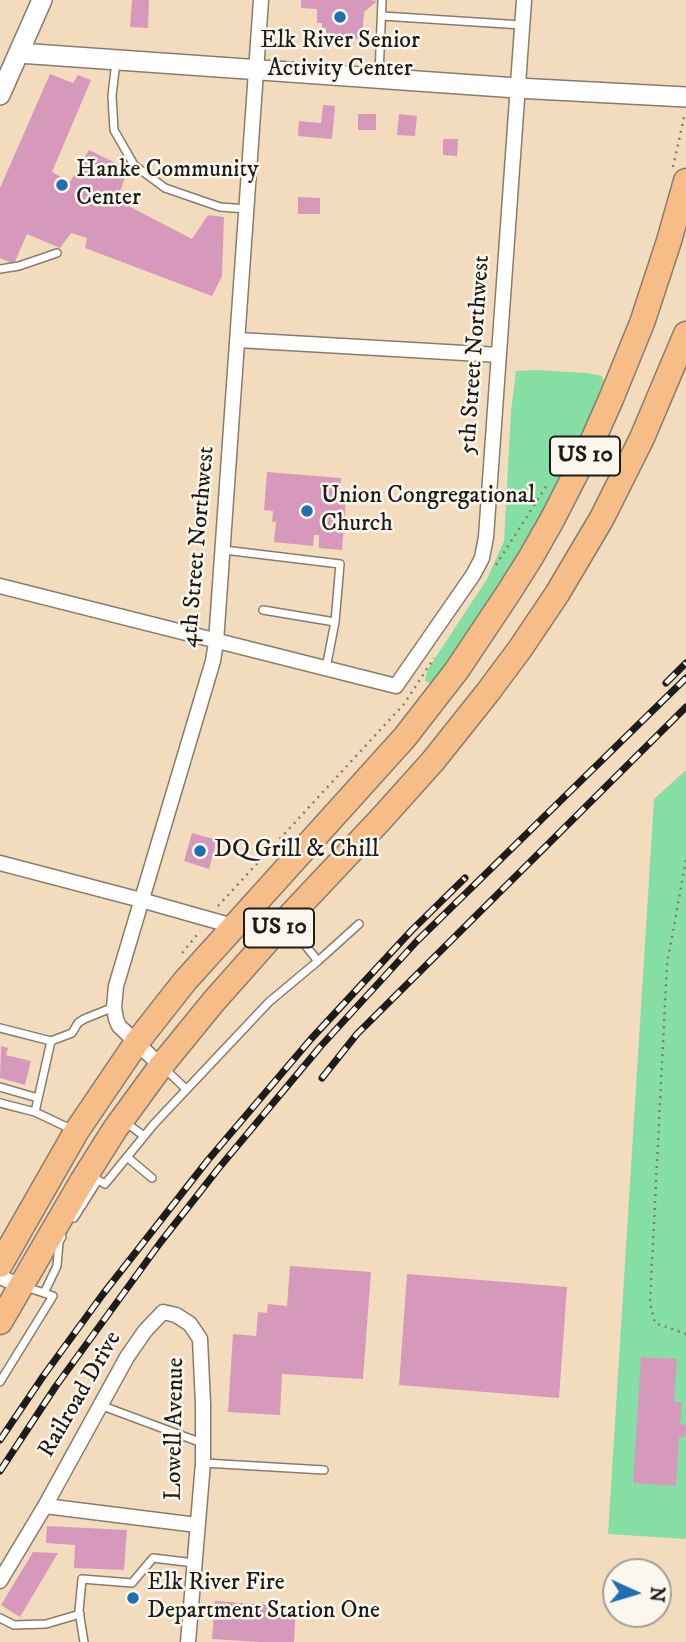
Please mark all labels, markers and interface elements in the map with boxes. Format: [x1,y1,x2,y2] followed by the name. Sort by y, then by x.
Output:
[332,9,348,25] marker: Elk River Senior Activity Center
[260,28,420,84] place label: Elk River Senior Activity Center
[76,157,259,213] place label: Hanke Community Center
[54,177,70,193] marker: Hanke Community Center
[455,254,497,456] street label: 5th Street Northwest
[550,436,620,476] road number: US 10
[176,445,222,649] street label: 4th Street Northwest
[321,483,535,539] place label: Union Congregational Church
[299,503,315,519] marker: Union Congregational Church
[214,837,379,865] place label: DQ Grill & Chill
[192,843,208,859] marker: DQ Grill & Chill
[244,909,314,948] road number: US 10
[33,1327,129,1463] street label: Railroad Drive
[160,1357,192,1501] street label: Lowell Avenue
[602,1558,672,1628] north arrow
[147,1570,380,1626] place label: Elk River Fire Department Station One
[644,1586,668,1603] text: N
[125,1590,141,1606] marker: Elk River Fire Department Station One

